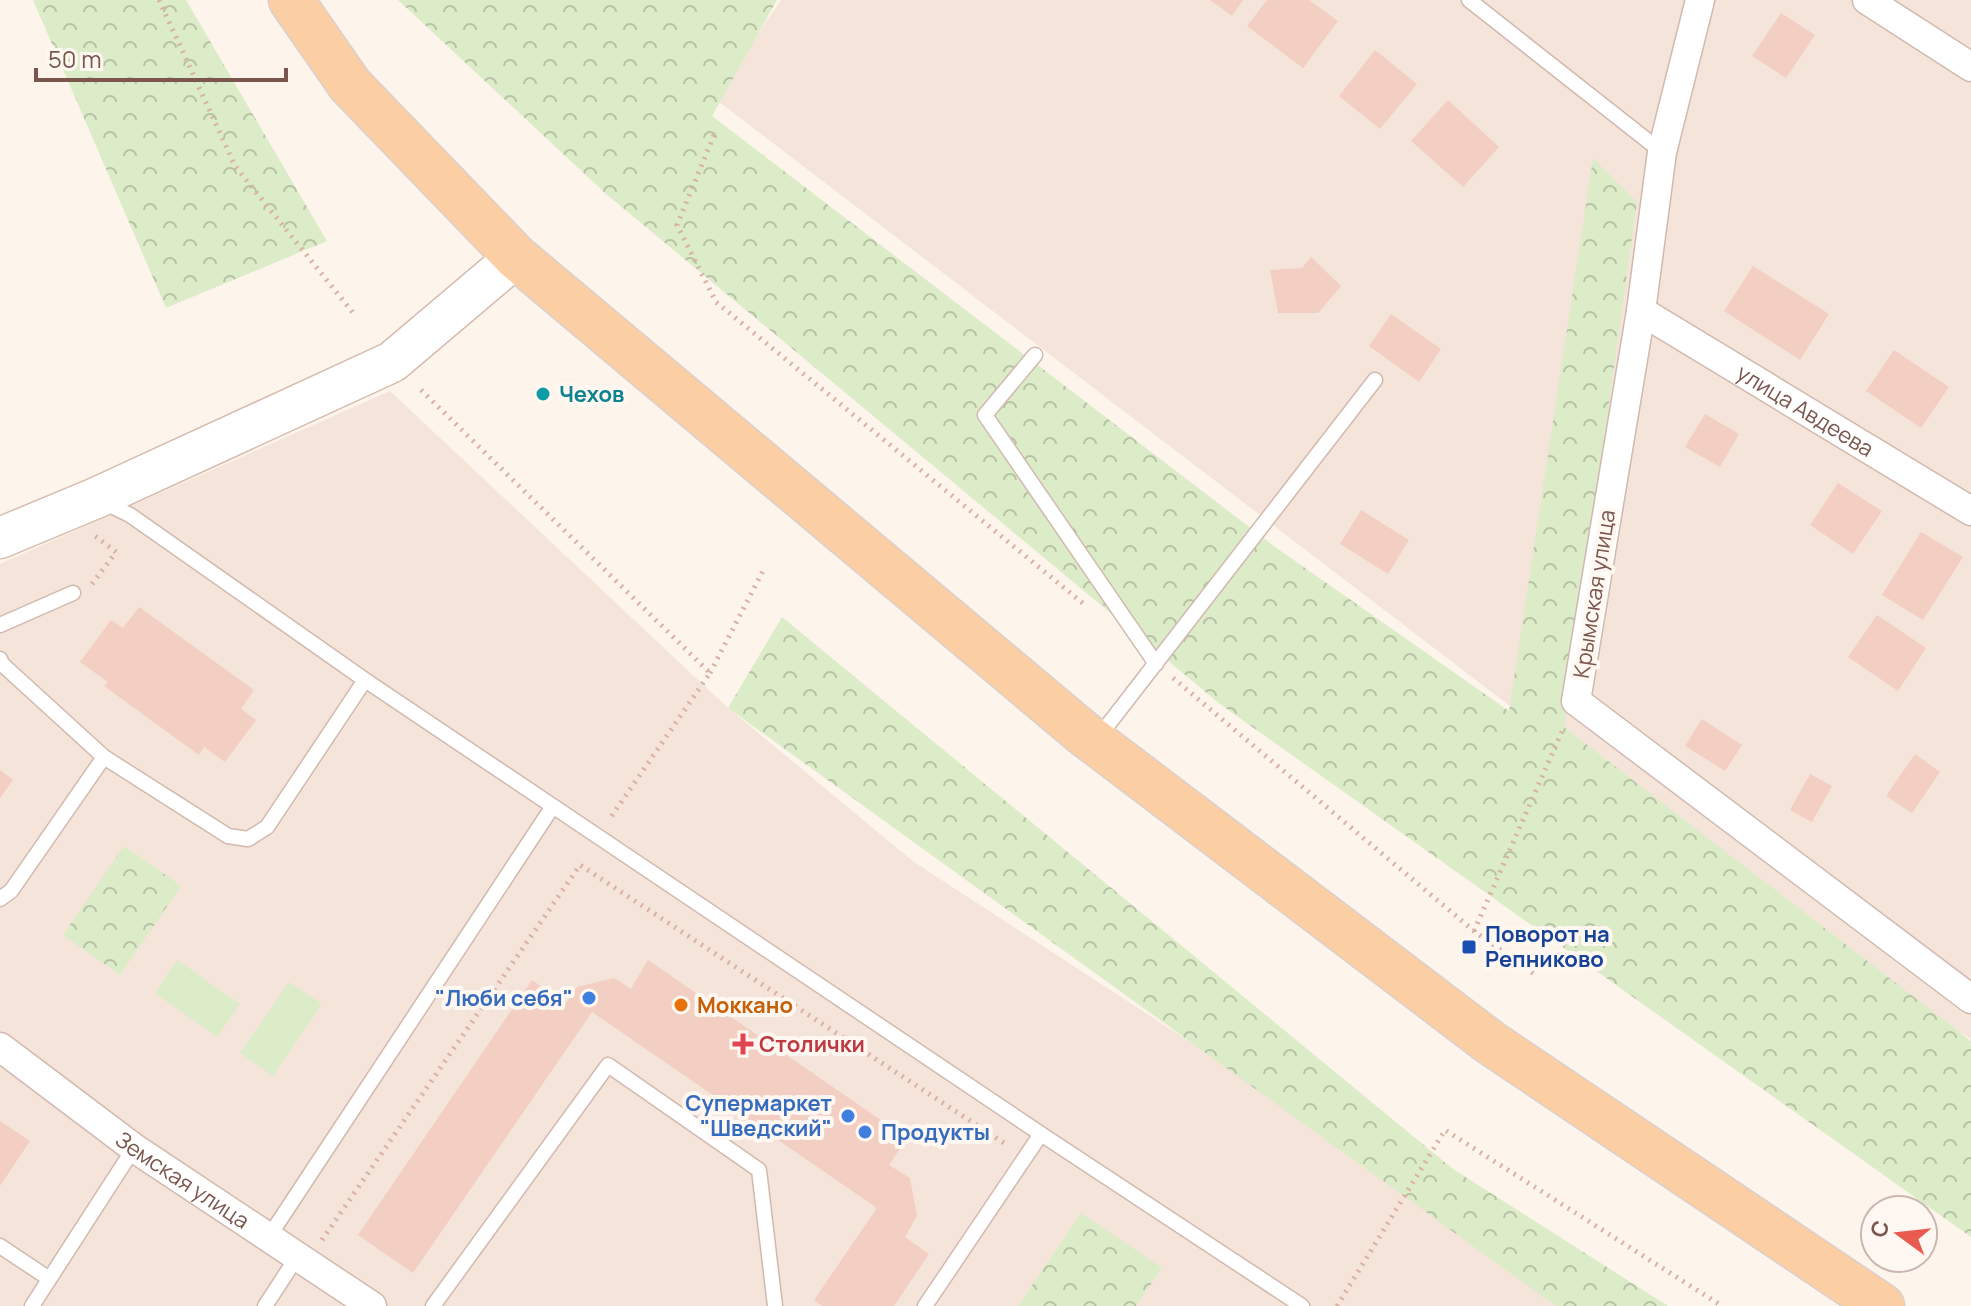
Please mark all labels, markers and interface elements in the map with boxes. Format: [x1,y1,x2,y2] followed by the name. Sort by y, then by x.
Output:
[36,32,286,82] scale bar
[48,42,102,75] text: 50 m
[1731,357,1879,464] street label: улица Авдеева
[559,379,624,409] place label: Чехов
[534,385,552,403] marker: Чехов
[1566,508,1622,680] street label: Крымская улица
[1485,919,1610,974] place label: Поворот на Репниково
[1460,938,1478,956] marker: Поворот на Репниково
[435,983,573,1013] place label: "Люби себя"
[580,989,598,1007] marker: "Люби себя"
[697,990,793,1020] place label: Моккано
[672,996,690,1014] marker: Моккано
[759,1029,865,1059] place label: Столички
[734,1035,752,1053] marker: Столички
[685,1088,832,1143] place label: Супермаркет "Шведский"
[839,1107,857,1125] marker: Супермаркет "Шведский"
[881,1117,990,1147] place label: Продукты
[856,1123,874,1141] marker: Продукты
[110,1124,255,1236] street label: Земская улица
[1859,1194,1939,1274] north arrow
[1863,1217,1896,1241] text: С

